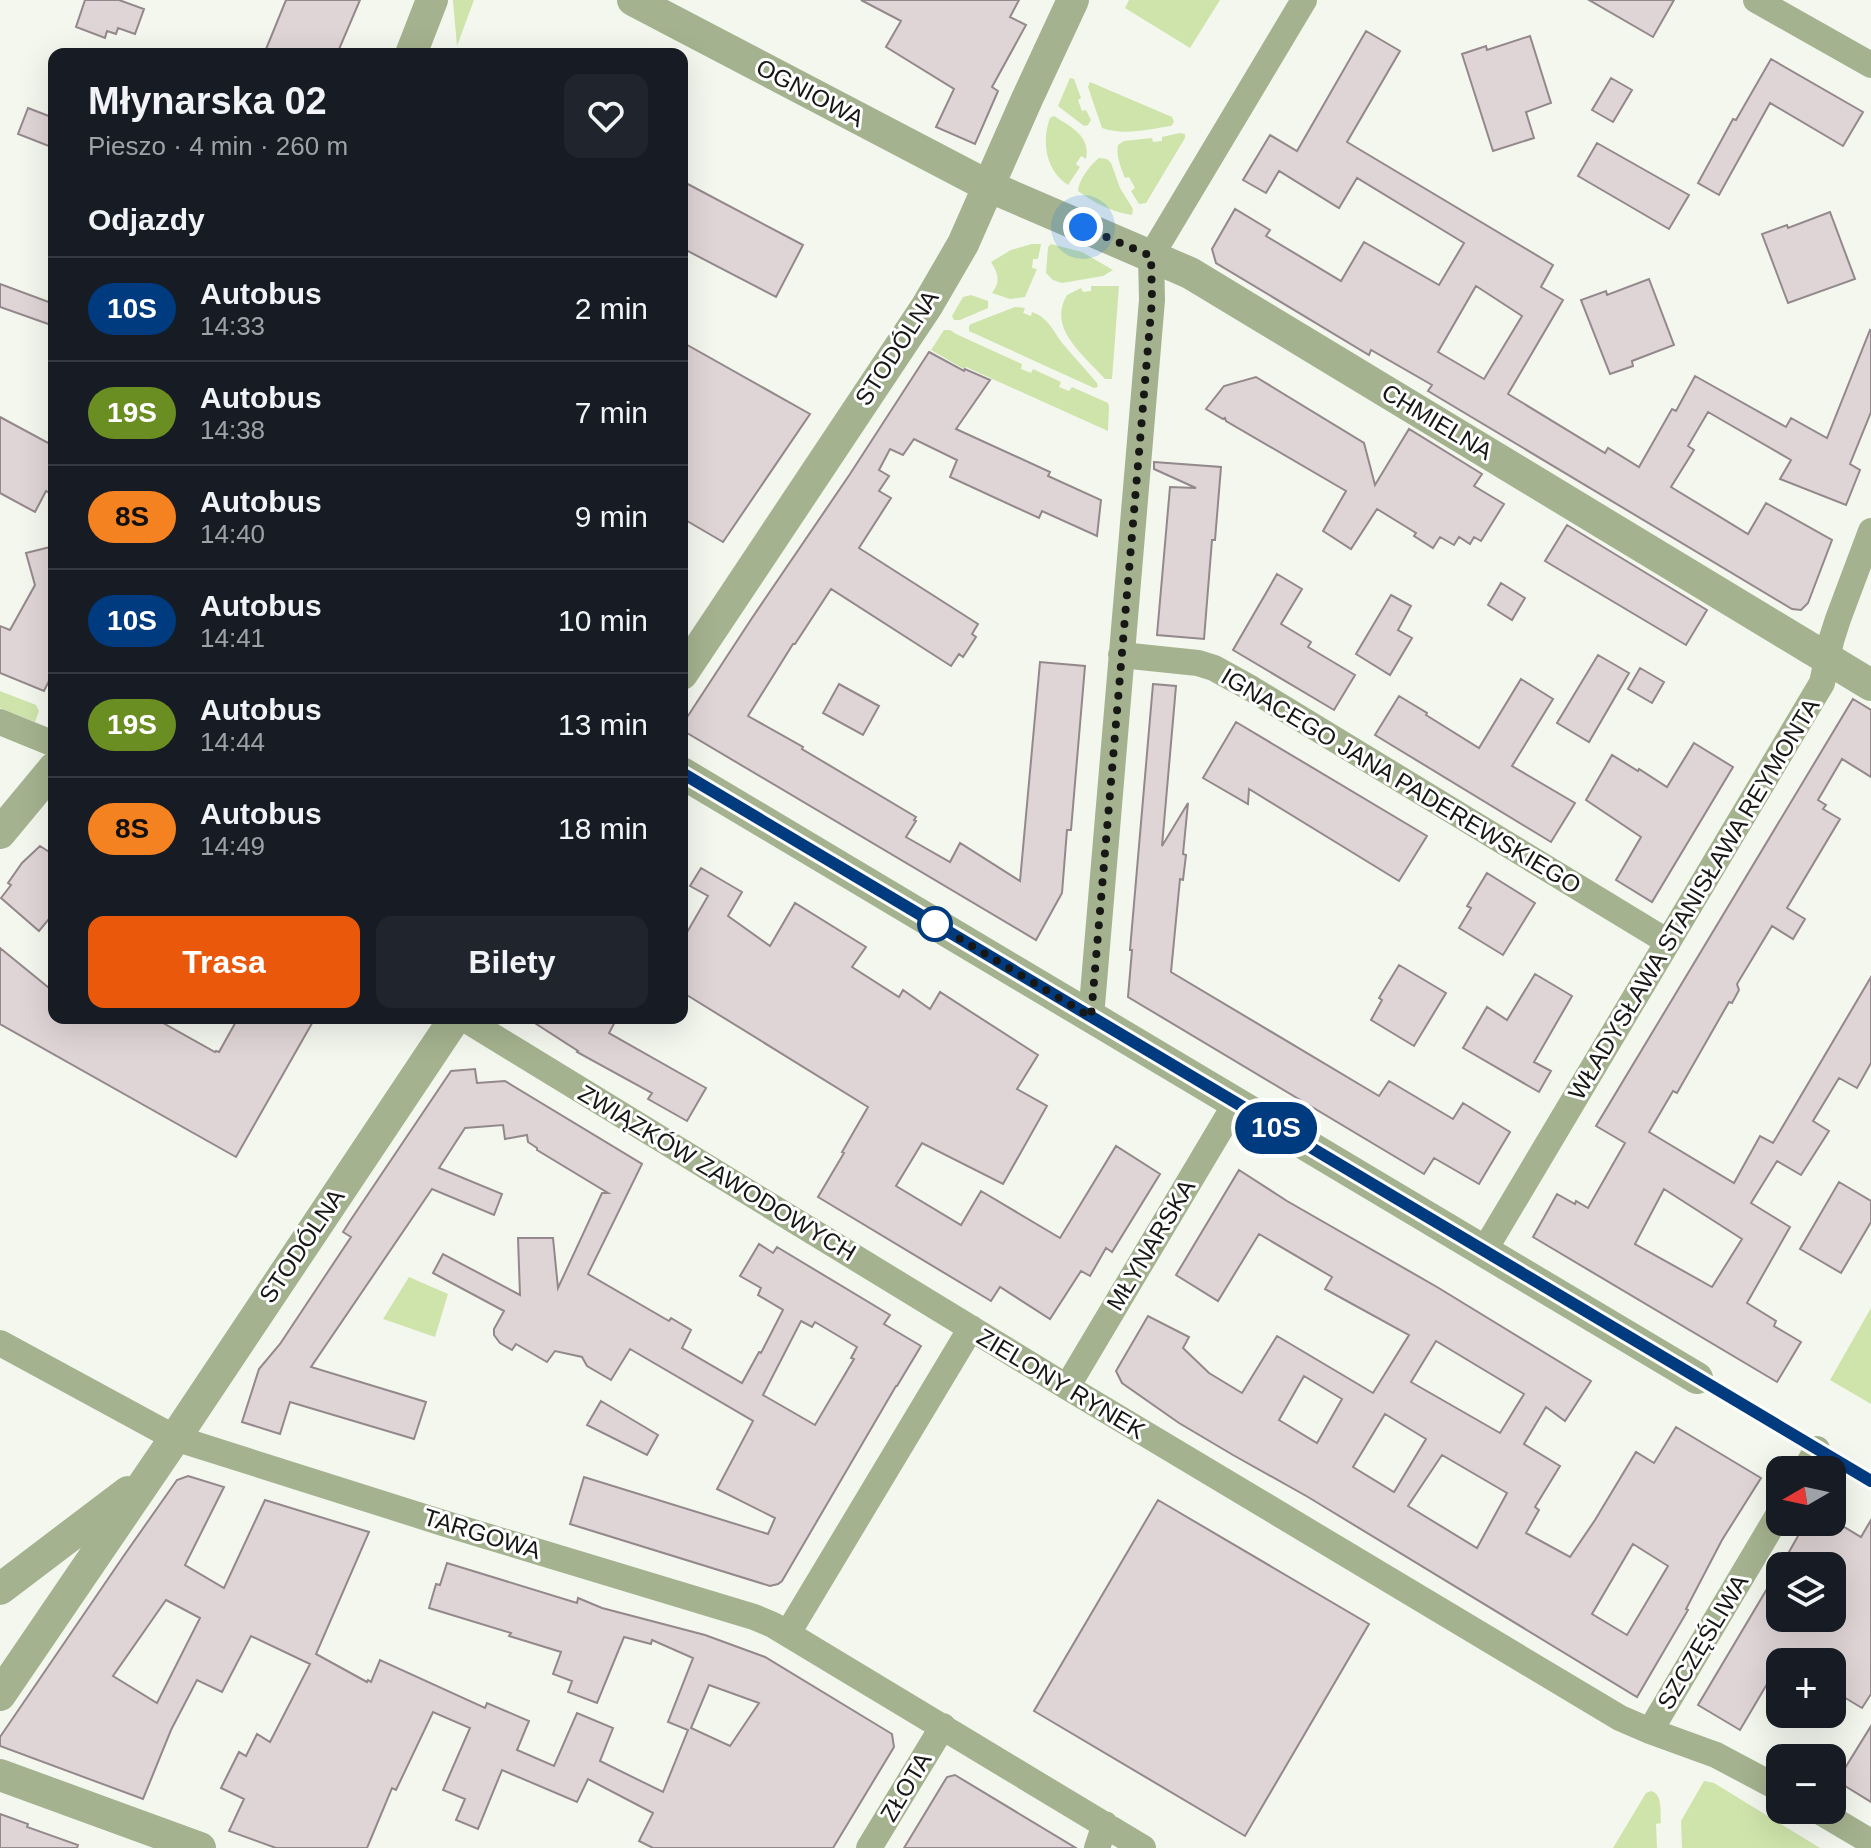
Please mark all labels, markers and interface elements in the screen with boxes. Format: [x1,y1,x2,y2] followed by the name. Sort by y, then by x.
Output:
[752,53,869,132] street label: OGNIOWA
[564,74,648,158] button: heart
[88,80,327,122] text: Młynarska 02
[88,131,348,161] text: Pieszo · 4 min · 260 m
[88,203,205,236] text: Odjazdy
[1063,207,1103,247] your location
[200,277,322,310] text: Autobus
[849,285,944,410] street label: STODÓLNA
[575,292,648,325] text: 2 min
[107,293,157,324] text: 10S
[200,311,265,341] text: 14:33
[1377,378,1497,465] street label: CHMIELNA
[200,381,322,414] text: Autobus
[575,396,648,429] text: 7 min
[107,397,157,428] text: 19S
[200,415,265,445] text: 14:38
[200,485,322,518] text: Autobus
[575,500,648,533] text: 9 min
[115,501,149,532] text: 8S
[200,519,265,549] text: 14:40
[200,589,322,622] text: Autobus
[558,604,648,637] text: 10 min
[107,605,157,636] text: 10S
[200,623,265,653] text: 14:41
[1217,662,1586,899] street label: IGNACEGO JANA PADEREWSKIEGO
[200,693,322,726] text: Autobus
[1563,693,1825,1104] street label: WŁADYSŁAWA STANISŁAWA REYMONTA
[558,708,648,741] text: 13 min
[107,709,157,740] text: 19S
[200,727,265,757] text: 14:44
[200,797,322,830] text: Autobus
[558,812,648,845] text: 18 min
[115,813,149,844] text: 8S
[200,831,265,861] text: 14:49
[918,907,952,941] unlabelled marker
[88,916,360,1008] button: Trasa
[376,916,648,1008] button: Bilety
[574,1079,861,1266] street label: ZWIĄZKÓW ZAWODOWYCH
[1230,1102,1322,1154] line badge: 10S
[1251,1112,1301,1143] text: 10S
[1101,1174,1200,1315] street label: MŁYNARSKA
[254,1184,350,1308] street label: STODÓLNA
[972,1323,1150,1444] street label: ZIELONY RYNEK
[1766,1456,1846,1536] north arrow
[1766,1456,1846,1824] map controls
[420,1503,544,1564] street label: TARGOWA
[1766,1552,1846,1632] button: layers
[1652,1569,1753,1714] street label: SZCZĘŚLIWA
[1766,1648,1846,1728] button: +
[1766,1744,1846,1824] button: −
[875,1747,937,1826] street label: ZŁOTA

